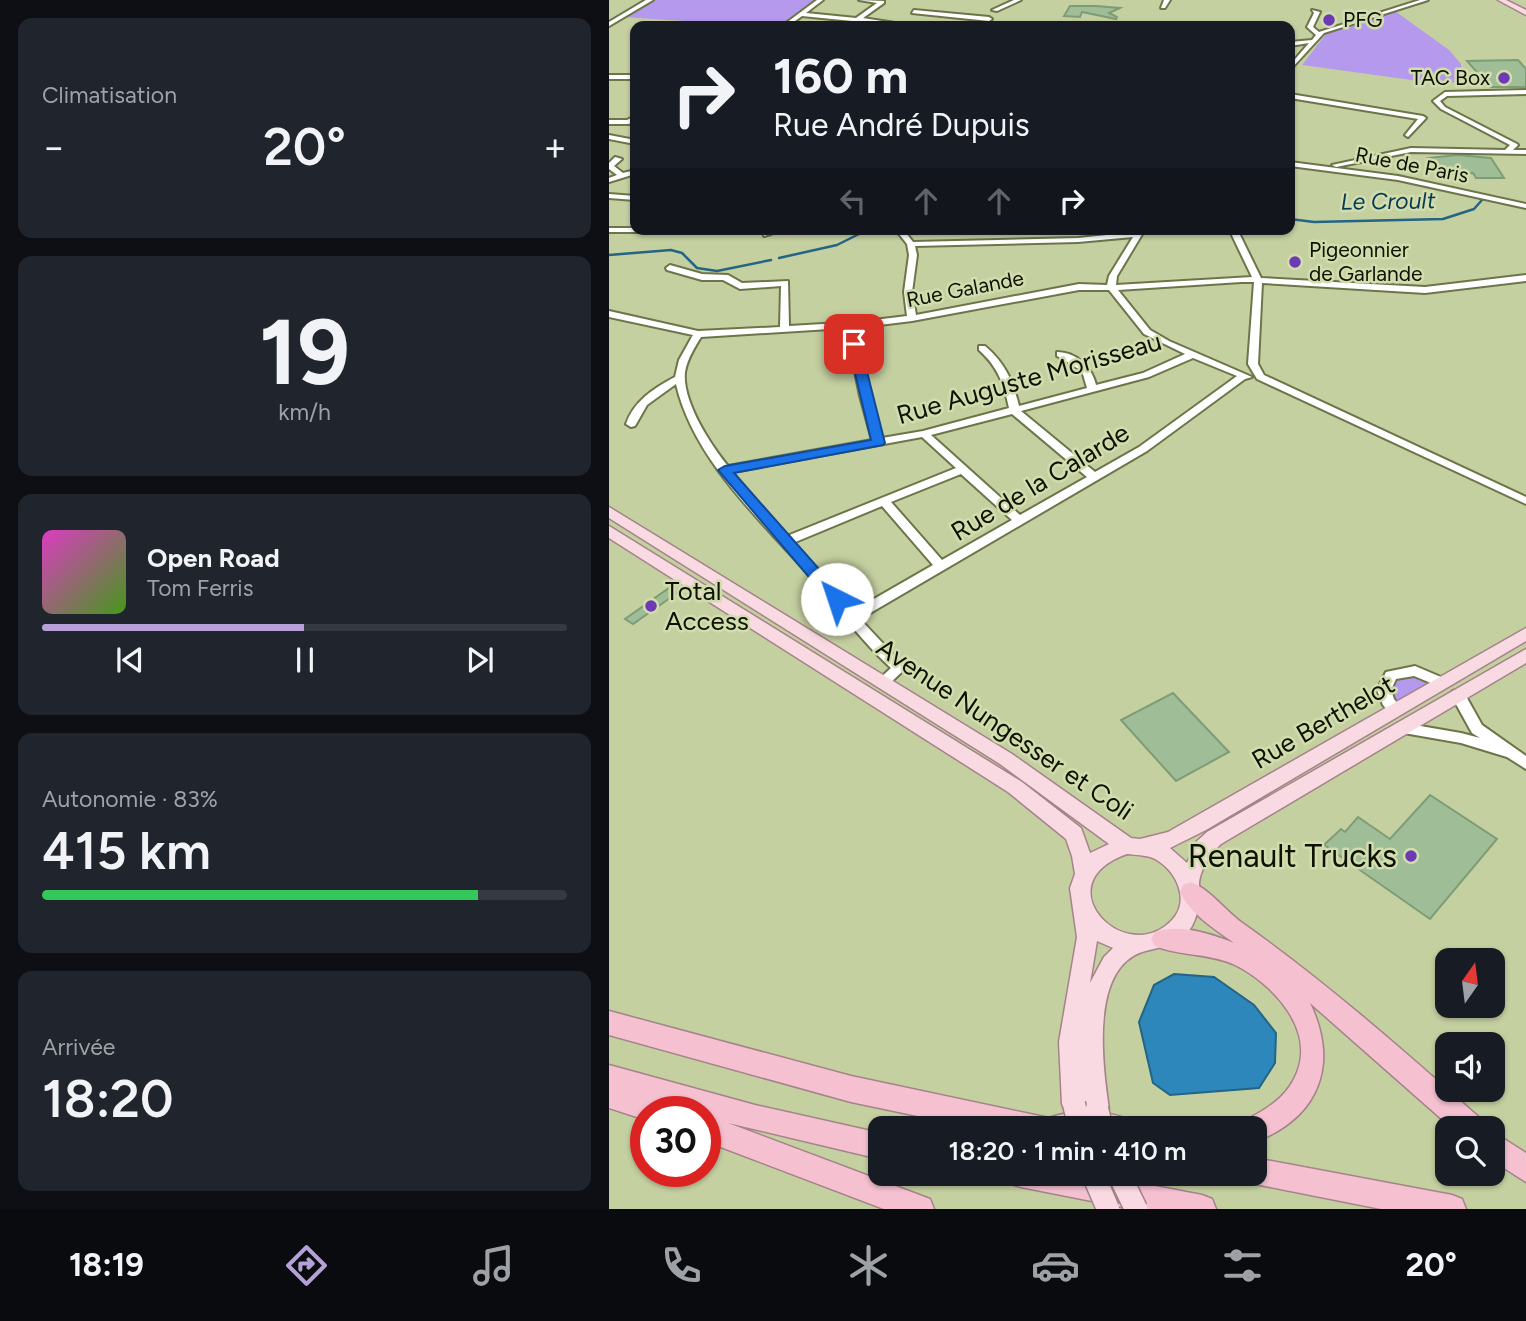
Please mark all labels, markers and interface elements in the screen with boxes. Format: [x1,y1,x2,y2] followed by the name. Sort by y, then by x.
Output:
[1343,7,1383,32] place label: PFG
[1321,12,1337,28] marker: PFG
[773,46,908,105] text: 160 m
[658,49,749,140] icon: right
[1411,65,1490,90] place label: TAC Box
[1496,70,1512,86] marker: TAC Box
[42,81,177,109] text: Climatisation
[773,106,1030,144] text: Rue André Dupuis
[263,116,346,178] text: 20°
[42,124,66,170] text: −
[543,124,567,170] text: +
[1353,141,1471,188] street label: Rue de Paris
[834,182,872,220] icon: left
[907,182,945,220] icon: ahead
[980,182,1018,220] icon: ahead
[1053,182,1091,220] icon: right
[1340,186,1436,216] water label: Le Croult
[1309,237,1423,286] place label: Pigeonnier de Garlande
[1287,254,1303,270] marker: Pigeonnier de Garlande
[904,265,1026,312] street label: Rue Galande
[259,298,350,407] text: 19
[824,314,884,374] pin
[835,325,873,363] icon: arrive
[893,325,1165,431] street label: Rue Auguste Morisseau
[278,398,331,426] text: km/h
[945,416,1135,548] street label: Rue de la Calarde
[147,542,280,574] text: Open Road
[800,562,874,636] position arrow
[147,574,253,602] text: Tom Ferris
[665,575,749,637] place label: Total Access
[643,598,659,614] marker: Total Access
[871,631,1139,827] street label: Avenue Nungesser et Coli
[111,641,149,679] icon: previous
[286,641,324,679] icon: pause
[461,641,499,679] icon: next
[1246,668,1400,776] street label: Rue Berthelot
[42,785,218,813] text: Autonomie · 83%
[42,820,211,882] text: 415 km
[1188,837,1397,875] place label: Renault Trucks
[1403,848,1419,864] marker: Renault Trucks
[1435,948,1505,1018] north arrow
[1435,948,1505,1186] map controls
[1435,1032,1505,1102] button: sound
[42,1033,115,1061] text: Arrivée
[42,1068,174,1130] text: 18:20
[630,1096,721,1187] speed limit sign: 30
[1435,1116,1505,1186] button: search
[949,1135,1186,1167] text: 18:20 · 1 min · 410 m
[282,1241,331,1290] icon: directions
[469,1241,518,1290] icon: music
[657,1241,706,1290] icon: phone
[844,1241,893,1290] icon: climate
[1031,1241,1080,1290] icon: car
[1218,1241,1267,1290] icon: filters
[69,1246,144,1284] text: 18:19
[1405,1246,1457,1284] text: 20°

